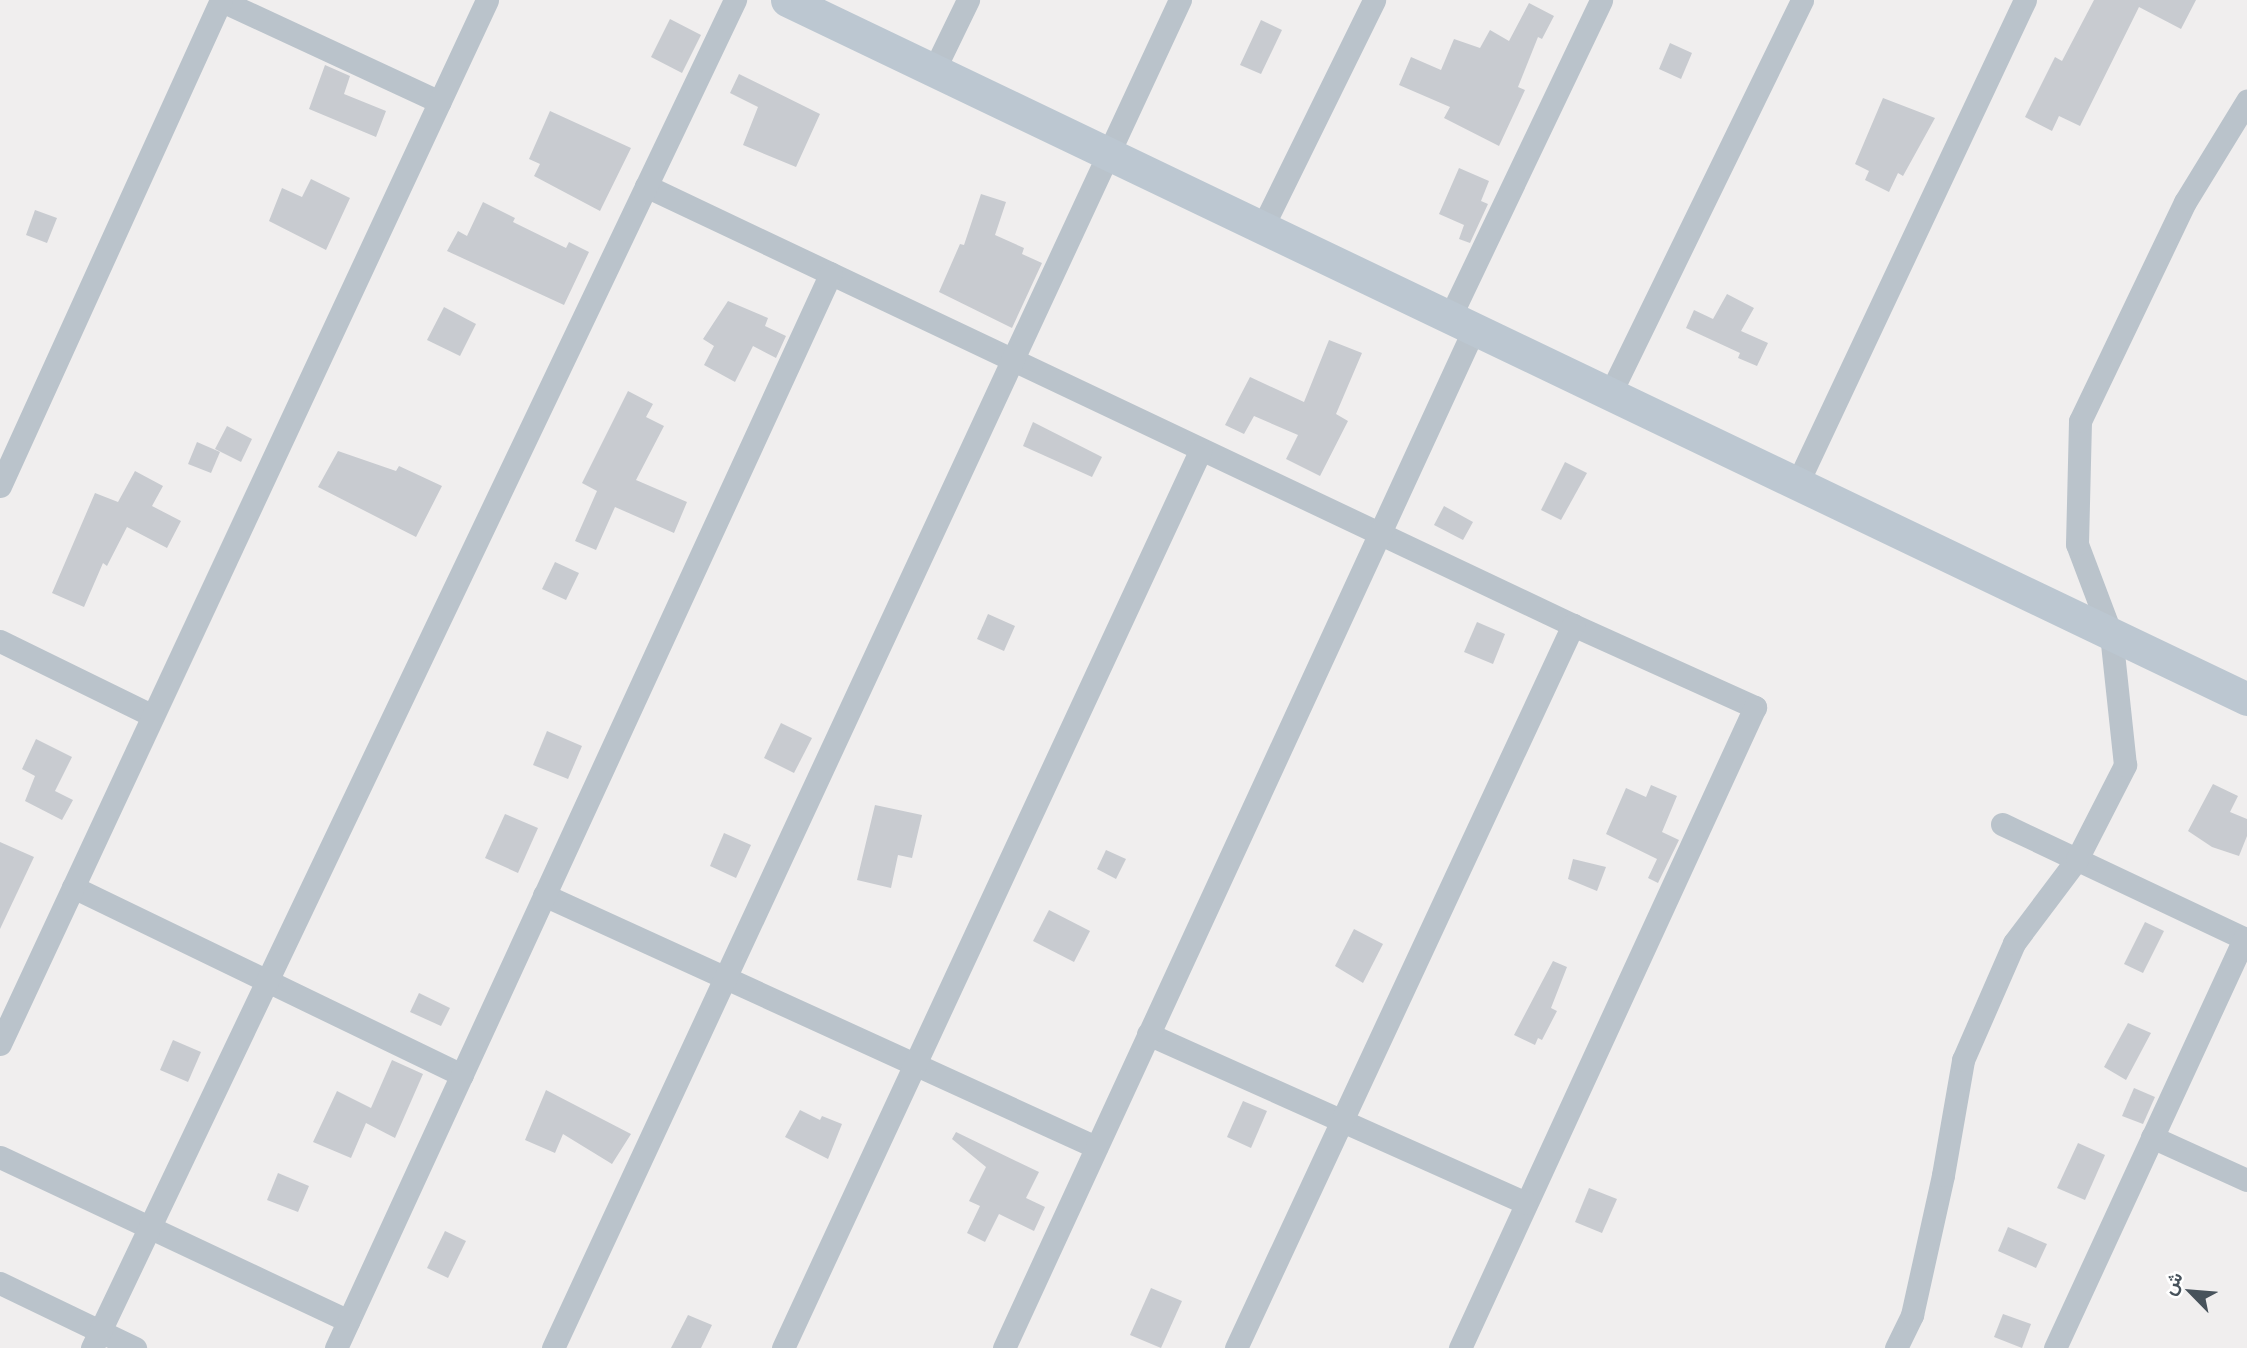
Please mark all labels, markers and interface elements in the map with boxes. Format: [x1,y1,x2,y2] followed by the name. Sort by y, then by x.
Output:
[2156,1257,2226,1327] north arrow
[2156,1268,2187,1298] text: ش

